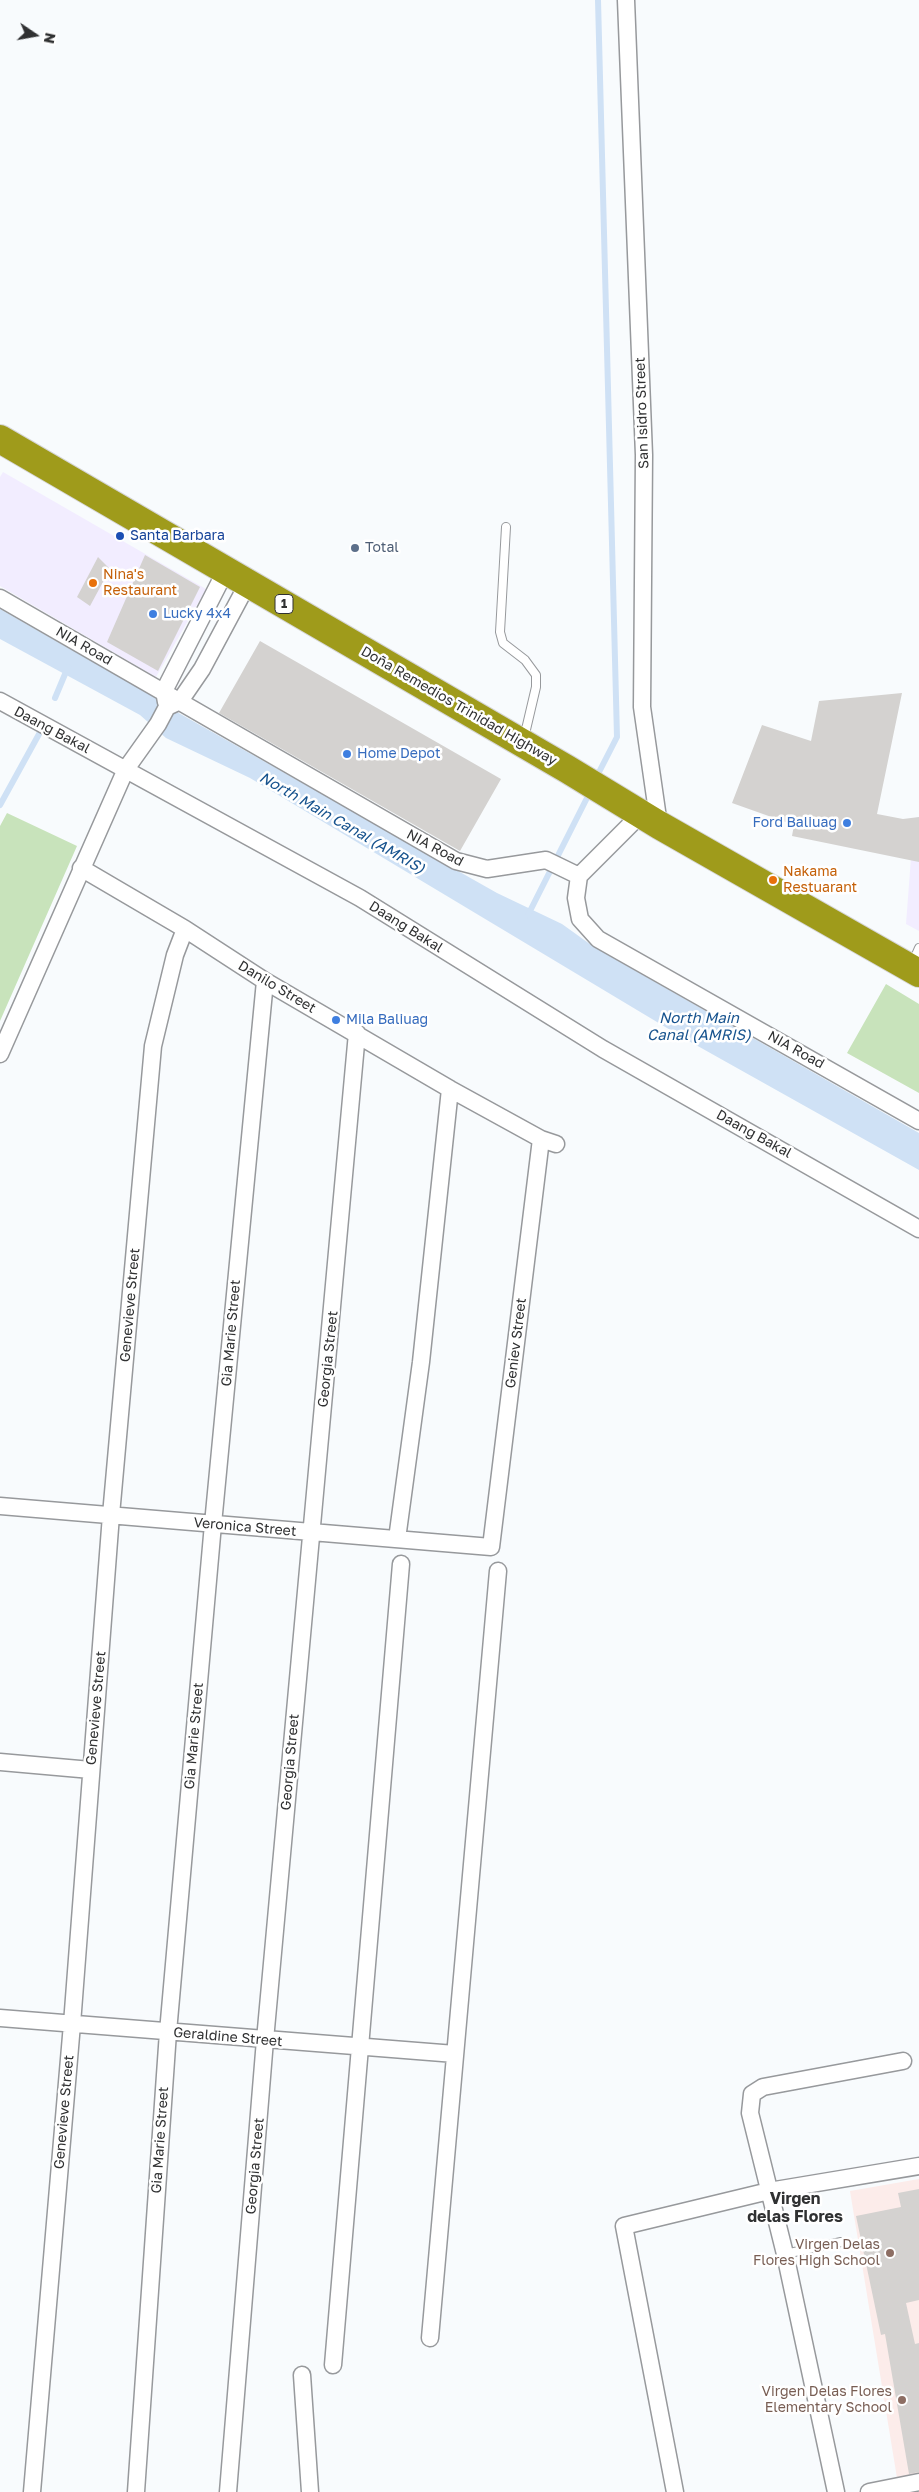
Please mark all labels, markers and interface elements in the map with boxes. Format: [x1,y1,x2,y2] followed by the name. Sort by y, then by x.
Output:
[10,10,60,60] north arrow
[41,31,60,45] text: N
[632,357,652,469] street label: San Isidro Street
[130,528,225,544] place label: Santa Barbara
[114,530,126,542] marker: Santa Barbara
[365,540,399,556] place label: Total
[349,542,361,554] marker: Total
[103,567,177,600] place label: Nina's Restaurant
[87,577,99,589] marker: Nina's Restaurant
[275,594,293,614] road number: 1
[163,606,231,622] place label: Lucky 4x4
[147,608,159,620] marker: Lucky 4x4
[53,623,115,669] street label: NIA Road
[358,643,560,769] street label: Doña Remedios Trinidad Highway
[11,703,93,757] street label: Daang Bakal
[357,746,441,762] place label: Home Depot
[341,748,353,760] marker: Home Depot
[256,768,428,878] water label: North Main Canal (AMRIS)
[752,815,837,831] place label: Ford Baliuag
[841,817,853,829] marker: Ford Baliuag
[404,826,466,870] street label: NIA Road
[783,864,857,896] place label: Nakama Restuarant
[767,874,779,886] marker: Nakama Restuarant
[366,898,446,956] street label: Daang Bakal
[235,957,319,1017] street label: Danilo Street
[647,1009,751,1044] water label: North Main Canal (AMRIS)
[346,1012,428,1028] place label: Mila Baliuag
[330,1014,342,1026] marker: Mila Baliuag
[765,1028,827,1072] street label: NIA Road
[713,1106,795,1162] street label: Daang Bakal
[117,1247,143,1363] street label: Genevieve Street
[218,1279,244,1387] street label: Gia Marie Street
[502,1297,530,1389] street label: Geniev Street
[315,1310,341,1408] street label: Georgia Street
[193,1514,297,1540] street label: Veronica Street
[83,1650,109,1766] street label: Genevieve Street
[181,1682,207,1790] street label: Gia Marie Street
[277,1713,303,1811] street label: Georgia Street
[173,2024,283,2050] street label: Geraldine Street
[51,2054,77,2170] street label: Genevieve Street
[148,2086,172,2194] street label: Gia Marie Street
[242,2117,268,2215] street label: Georgia Street
[747,2189,843,2227] district label: Virgen delas Flores
[753,2237,880,2270] place label: Virgen Delas Flores High School
[884,2247,896,2259] marker: Virgen Delas Flores High School
[762,2384,892,2416] place label: Virgen Delas Flores Elementary School
[896,2394,908,2406] marker: Virgen Delas Flores Elementary School

